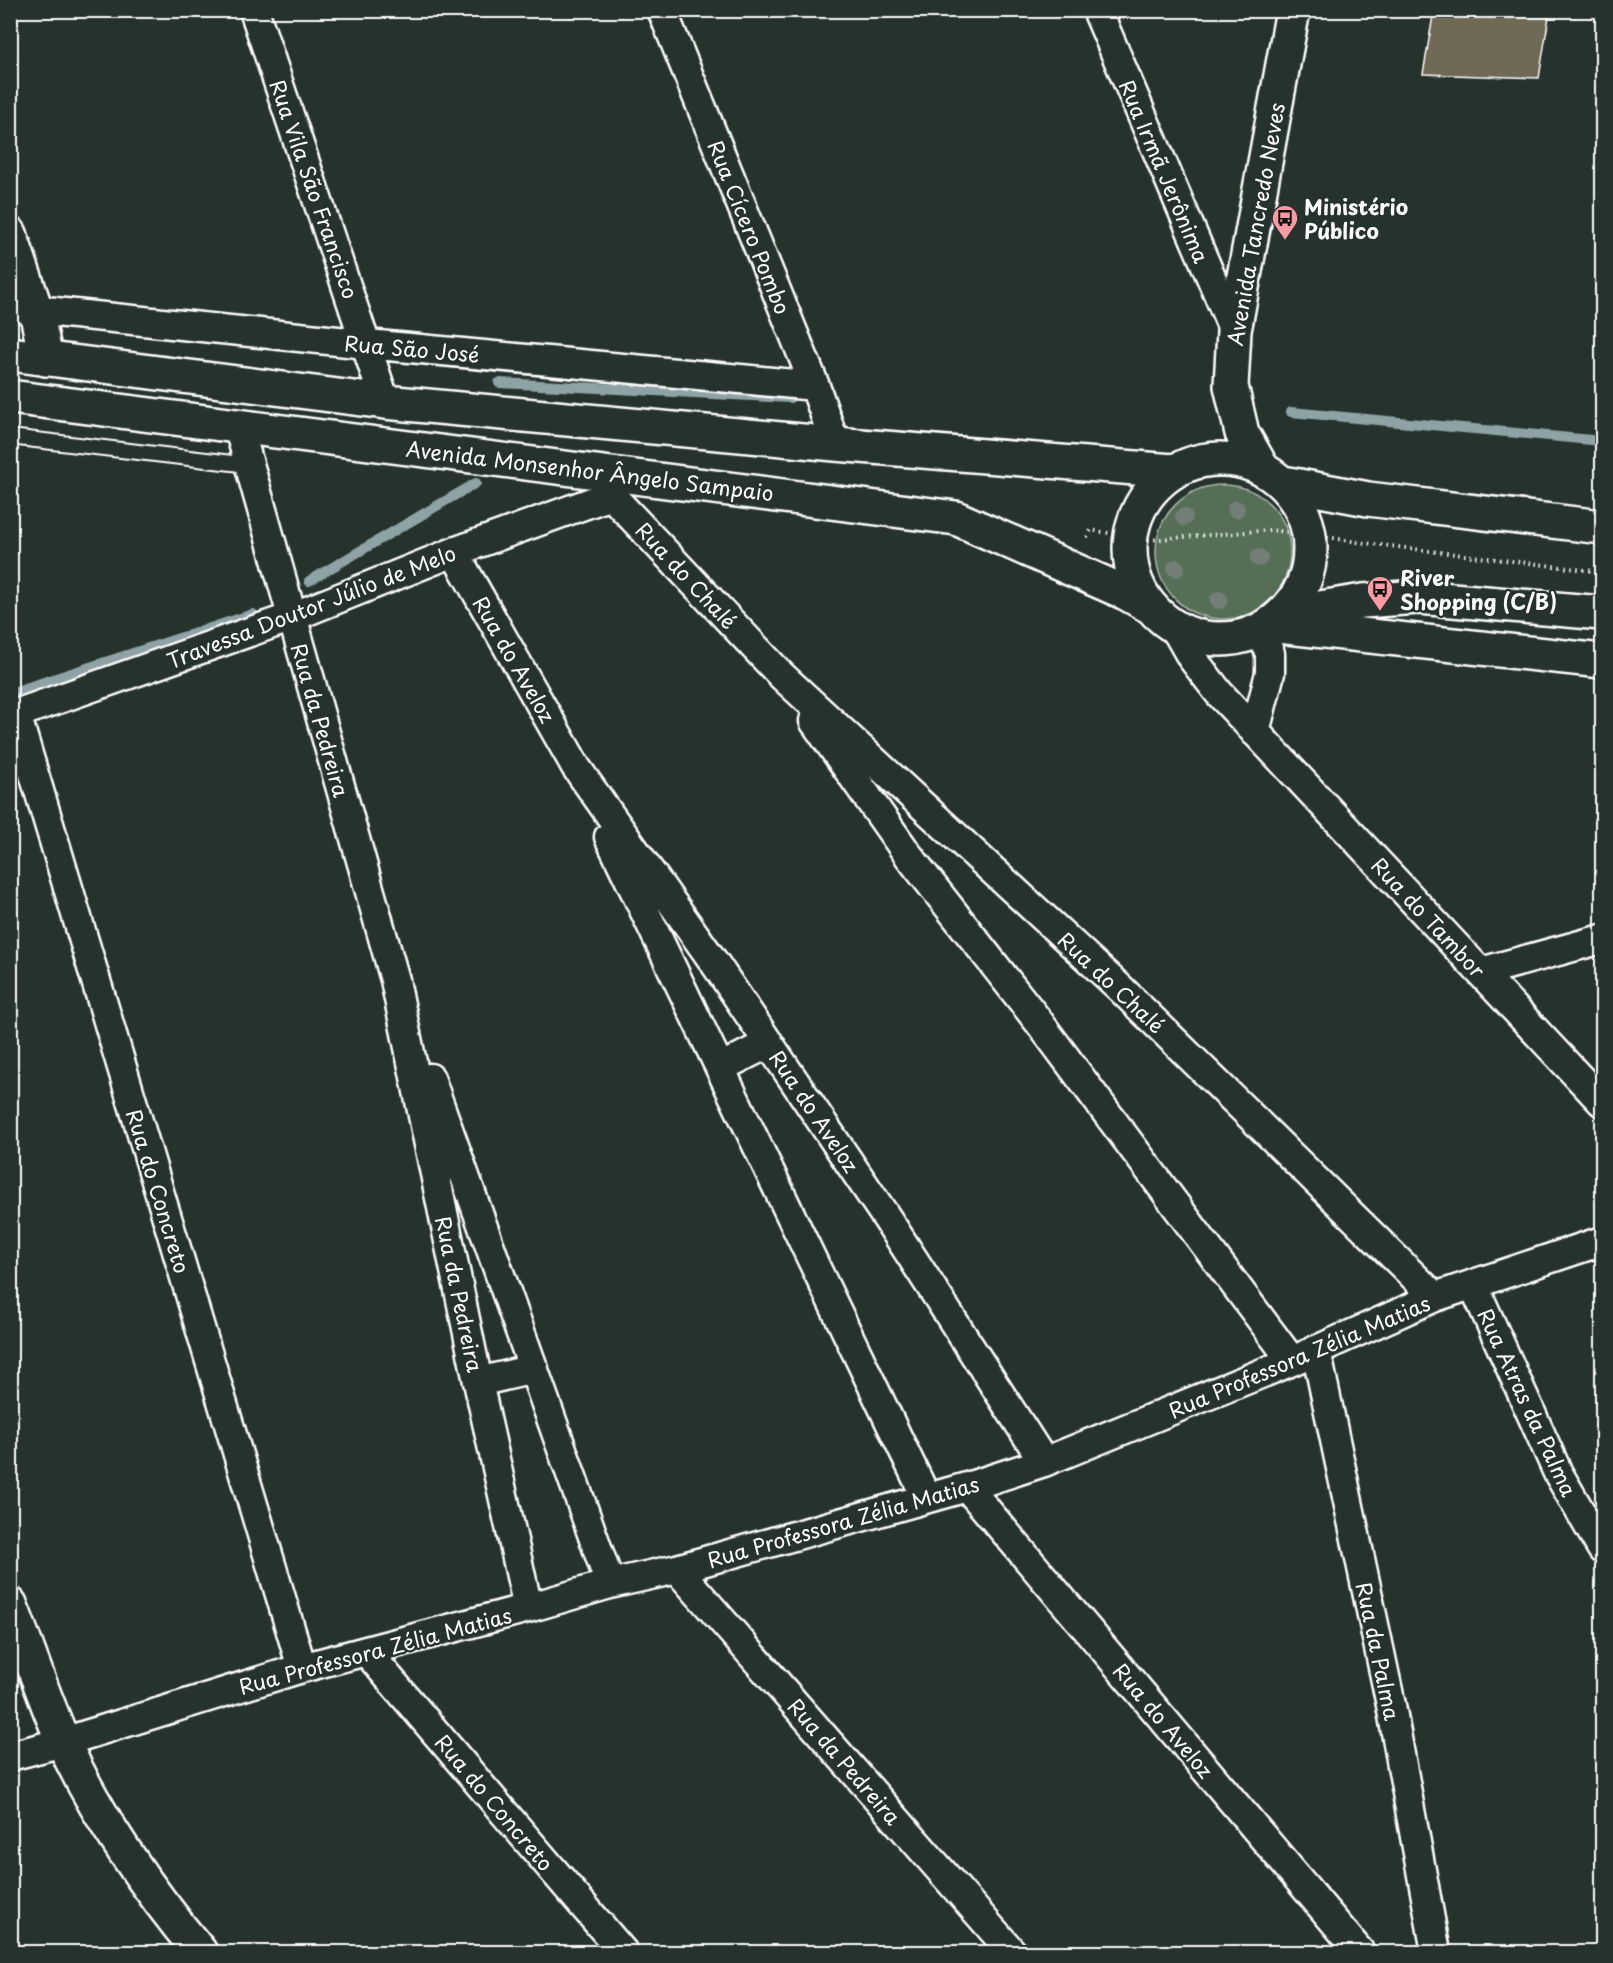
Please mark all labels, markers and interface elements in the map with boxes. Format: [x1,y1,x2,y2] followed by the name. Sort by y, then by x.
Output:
[1112,74,1218,268] street label: Rua Irmã Jerônima
[262,75,368,303] street label: Rua Vila São Francisco
[1218,100,1292,348] street label: Avenida Tancredo Neves
[700,135,800,319] street label: Rua Cícero Pombo
[1304,190,1408,246] place label: Ministério Público
[1270,203,1300,241] bus stop icon: Ministério Público
[343,326,481,370] street label: Rua São José
[404,432,776,508] street label: Avenida Monsenhor Ângelo Sampaio
[629,514,745,636] street label: Rua do Chalé
[162,536,460,676] street label: Travessa Doutor Júlio de Melo
[1400,561,1557,617] place label: River Shopping (C/B)
[1365,574,1395,612] bus stop icon: River Shopping (C/B)
[466,590,564,728] street label: Rua do Aveloz
[284,639,358,801] street label: Rua da Pedreira
[1365,850,1494,985] street label: Rua do Tambor
[1051,924,1173,1040] street label: Rua do Chalé
[762,1043,868,1179] street label: Rua do Aveloz
[119,1105,199,1277] street label: Rua do Concreto
[428,1213,492,1376] street label: Rua da Pedreira
[1163,1286,1435,1426] street label: Rua Professora Zélia Matias
[1470,1303,1586,1501] street label: Rua Atras da Palma
[703,1467,983,1575] street label: Rua Professora Zélia Matias
[1349,1579,1409,1723] street label: Rua da Palma
[235,1598,515,1702] street label: Rua Professora Zélia Matias
[1106,1655,1222,1785] street label: Rua do Aveloz
[781,1691,910,1832] street label: Rua da Pedreira
[428,1727,562,1877] street label: Rua do Concreto

